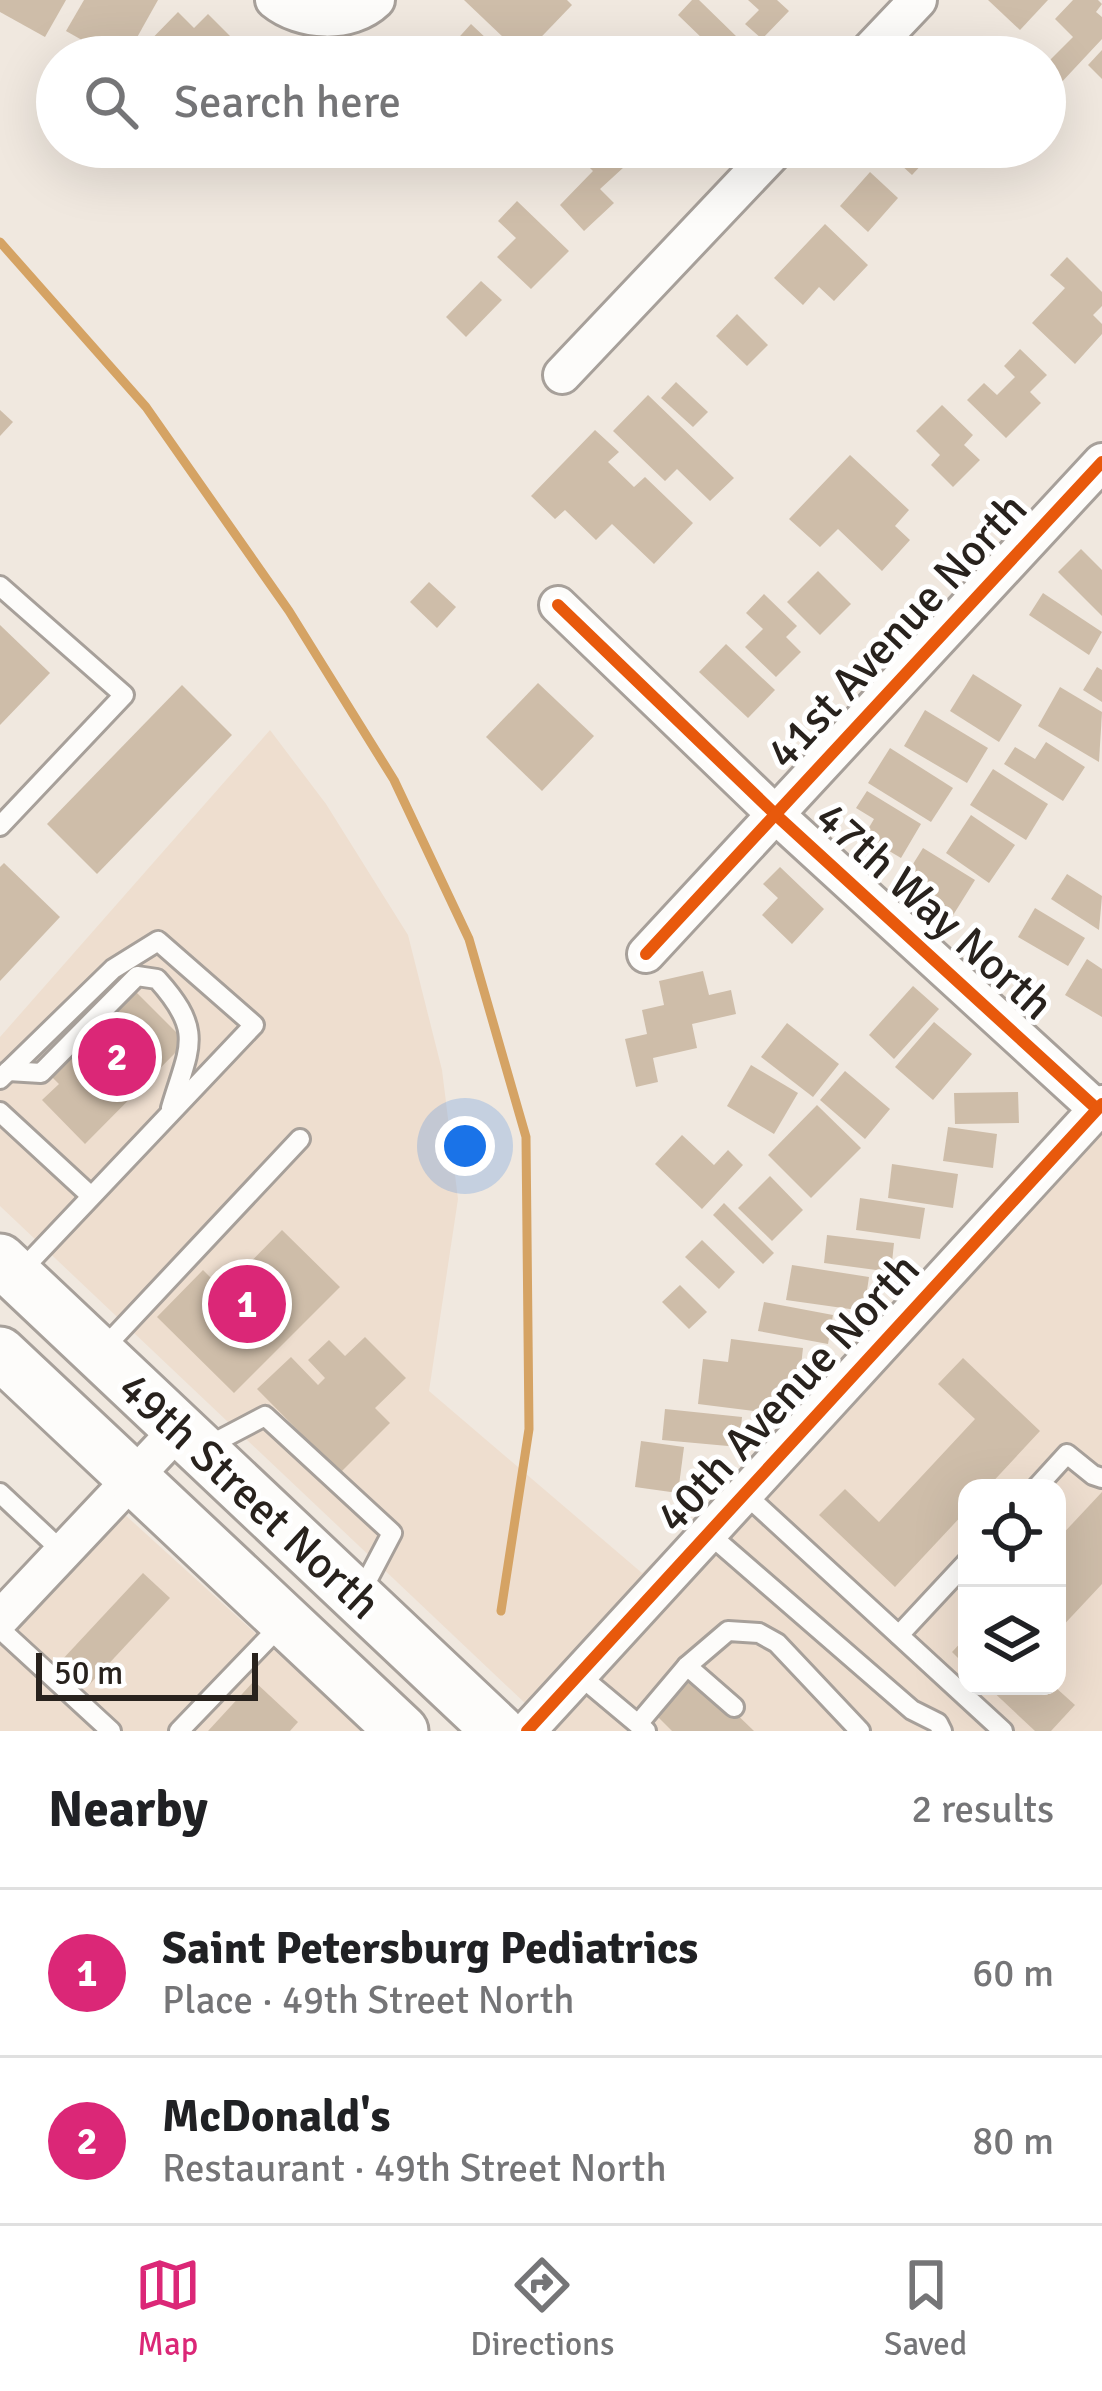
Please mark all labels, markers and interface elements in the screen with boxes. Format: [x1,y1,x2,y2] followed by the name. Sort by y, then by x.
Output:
[36,36,1066,168] search box
[78,69,144,135] icon: search
[174,75,401,130] text: Search here
[755,482,1039,780] street label: 41st Avenue North
[804,790,1064,1032] street label: 47th Way North
[78,1012,156,1102] pin: 2
[435,1116,495,1176] your location
[645,1242,931,1544] street label: 40th Avenue North
[208,1259,286,1349] pin: 1
[107,1361,391,1631] street label: 49th Street North
[958,1479,1066,1695] map controls
[958,1479,1066,1587] button: locate
[958,1587,1066,1695] button: layers
[36,1647,258,1700] scale bar
[54,1653,123,1694] text: 50 m
[48,1778,208,1841] text: Nearby
[911,1785,1054,1833] text: 2 results
[162,1921,698,1976] text: Saint Petersburg Pediatrics
[76,1949,98,1997] text: 1
[972,1949,1054,1997] text: 60 m
[162,1976,575,2024] text: Place · 49th Street North
[162,2089,390,2144] text: McDonald's
[76,2117,98,2165] text: 2
[972,2117,1054,2165] text: 80 m
[162,2144,667,2192] text: Restaurant · 49th Street North
[135,2252,201,2365] tab: Map
[470,2252,615,2365] tab: Directions
[884,2252,967,2365] tab: Saved

